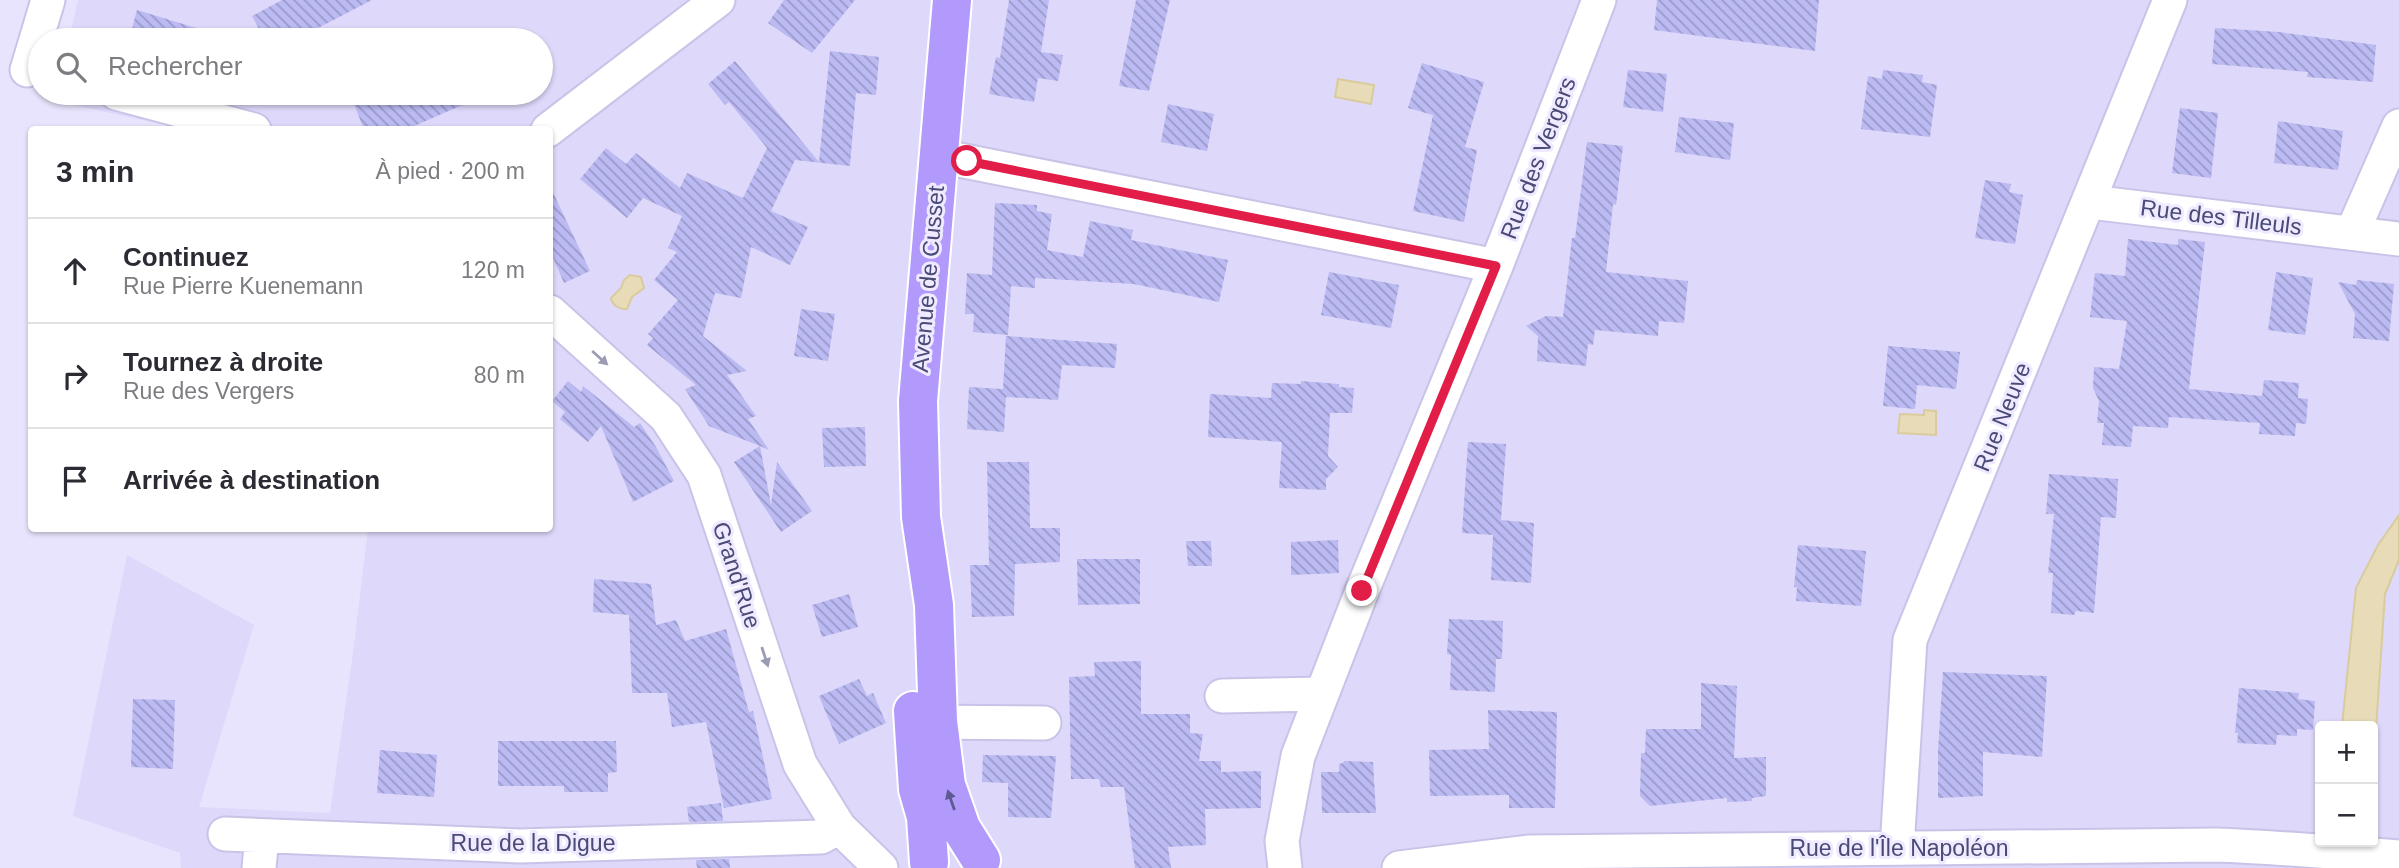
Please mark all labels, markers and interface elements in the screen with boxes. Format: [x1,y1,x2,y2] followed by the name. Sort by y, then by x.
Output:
[28,28,553,105] search box
[52,48,90,86] icon: search
[108,51,242,81] text: Rechercher
[1495,73,1581,243] street label: Rue des Vergers
[951,145,982,176] route start
[56,155,134,188] text: 3 min
[375,158,525,184] text: À pied · 200 m
[907,184,949,374] street label: Avenue de Cusset
[2139,194,2303,240] street label: Rue des Tilleuls
[123,242,249,272] text: Continuez
[56,252,94,290] icon: ahead
[461,257,525,283] text: 120 m
[123,273,363,299] text: Rue Pierre Kuenemann
[123,347,323,377] text: Tournez à droite
[591,349,608,365] one-way arrow
[56,357,94,395] icon: right
[1968,359,2036,475] street label: Rue Neuve
[474,362,525,388] text: 80 m
[123,378,294,404] text: Rue des Vergers
[56,462,94,500] icon: arrive
[123,465,380,495] text: Arrivée à destination
[708,518,766,632] street label: Grand'Rue
[1346,575,1377,606] route end
[760,647,771,668] one-way arrow
[2315,721,2378,847] map controls
[2315,721,2378,784] button: +
[2315,784,2378,847] button: −
[945,789,956,810] one-way arrow
[451,830,615,856] street label: Rue de la Digue
[1789,835,2009,861] street label: Rue de l'Île Napoléon

